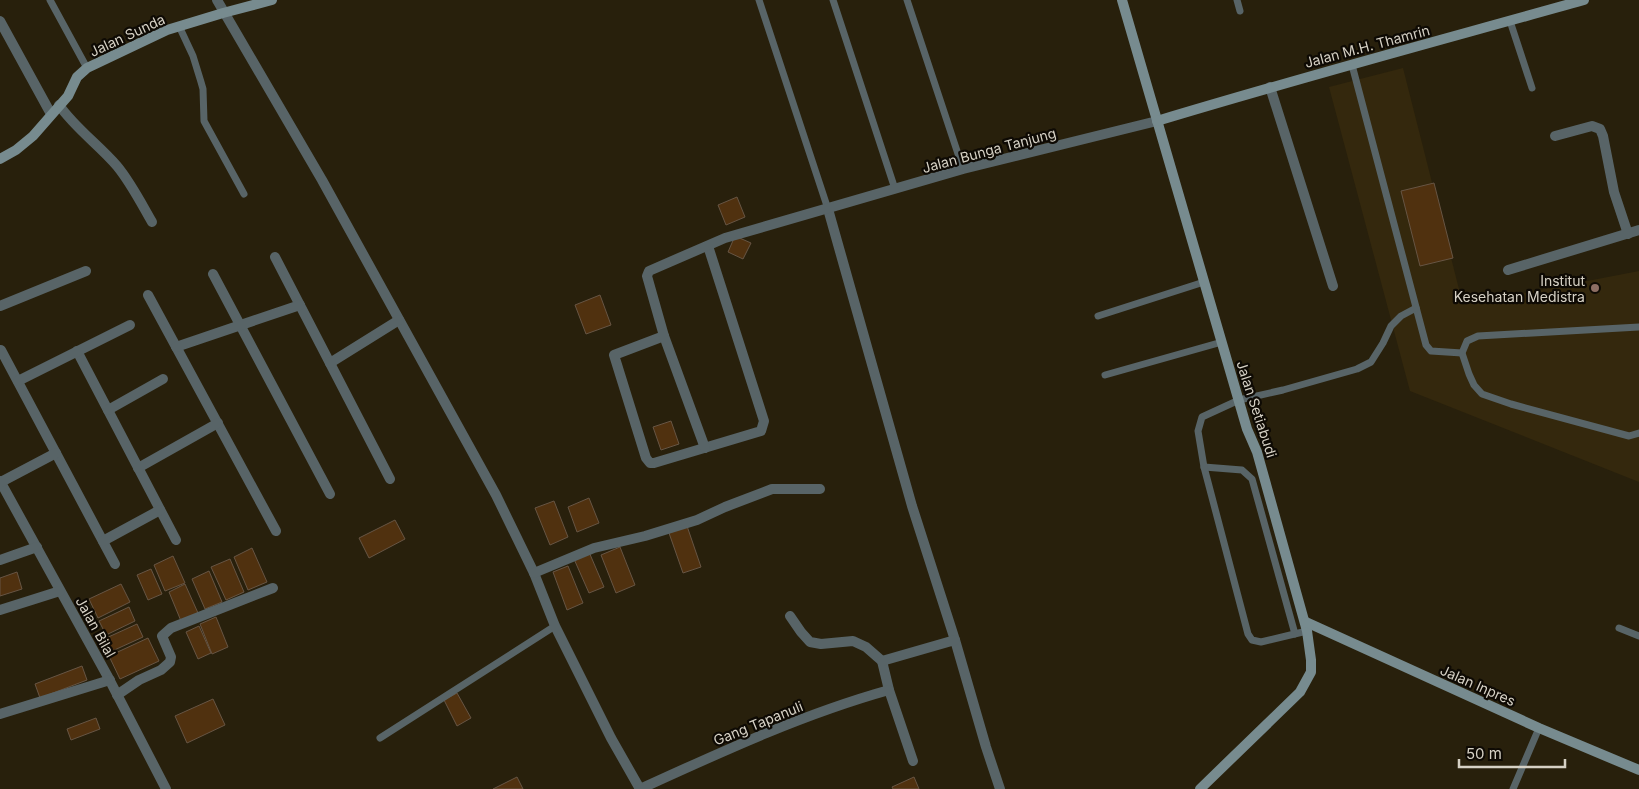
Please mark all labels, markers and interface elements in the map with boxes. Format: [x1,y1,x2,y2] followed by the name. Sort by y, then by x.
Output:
[87,10,167,60] street label: Jalan Sunda
[1303,21,1431,71] street label: Jalan M.H. Thamrin
[920,124,1058,176] street label: Jalan Bunga Tanjung
[1454,272,1585,305] place label: Institut Kesehatan Medistra
[1589,282,1601,294] marker: Institut Kesehatan Medistra
[1233,358,1281,460] street label: Jalan Setiabudi
[72,594,120,660] street label: Jalan Bilal
[1438,661,1518,709] street label: Jalan Inpres
[711,697,805,749] street label: Gang Tapanuli
[1459,736,1565,768] scale bar
[1466,744,1502,763] text: 50 m

